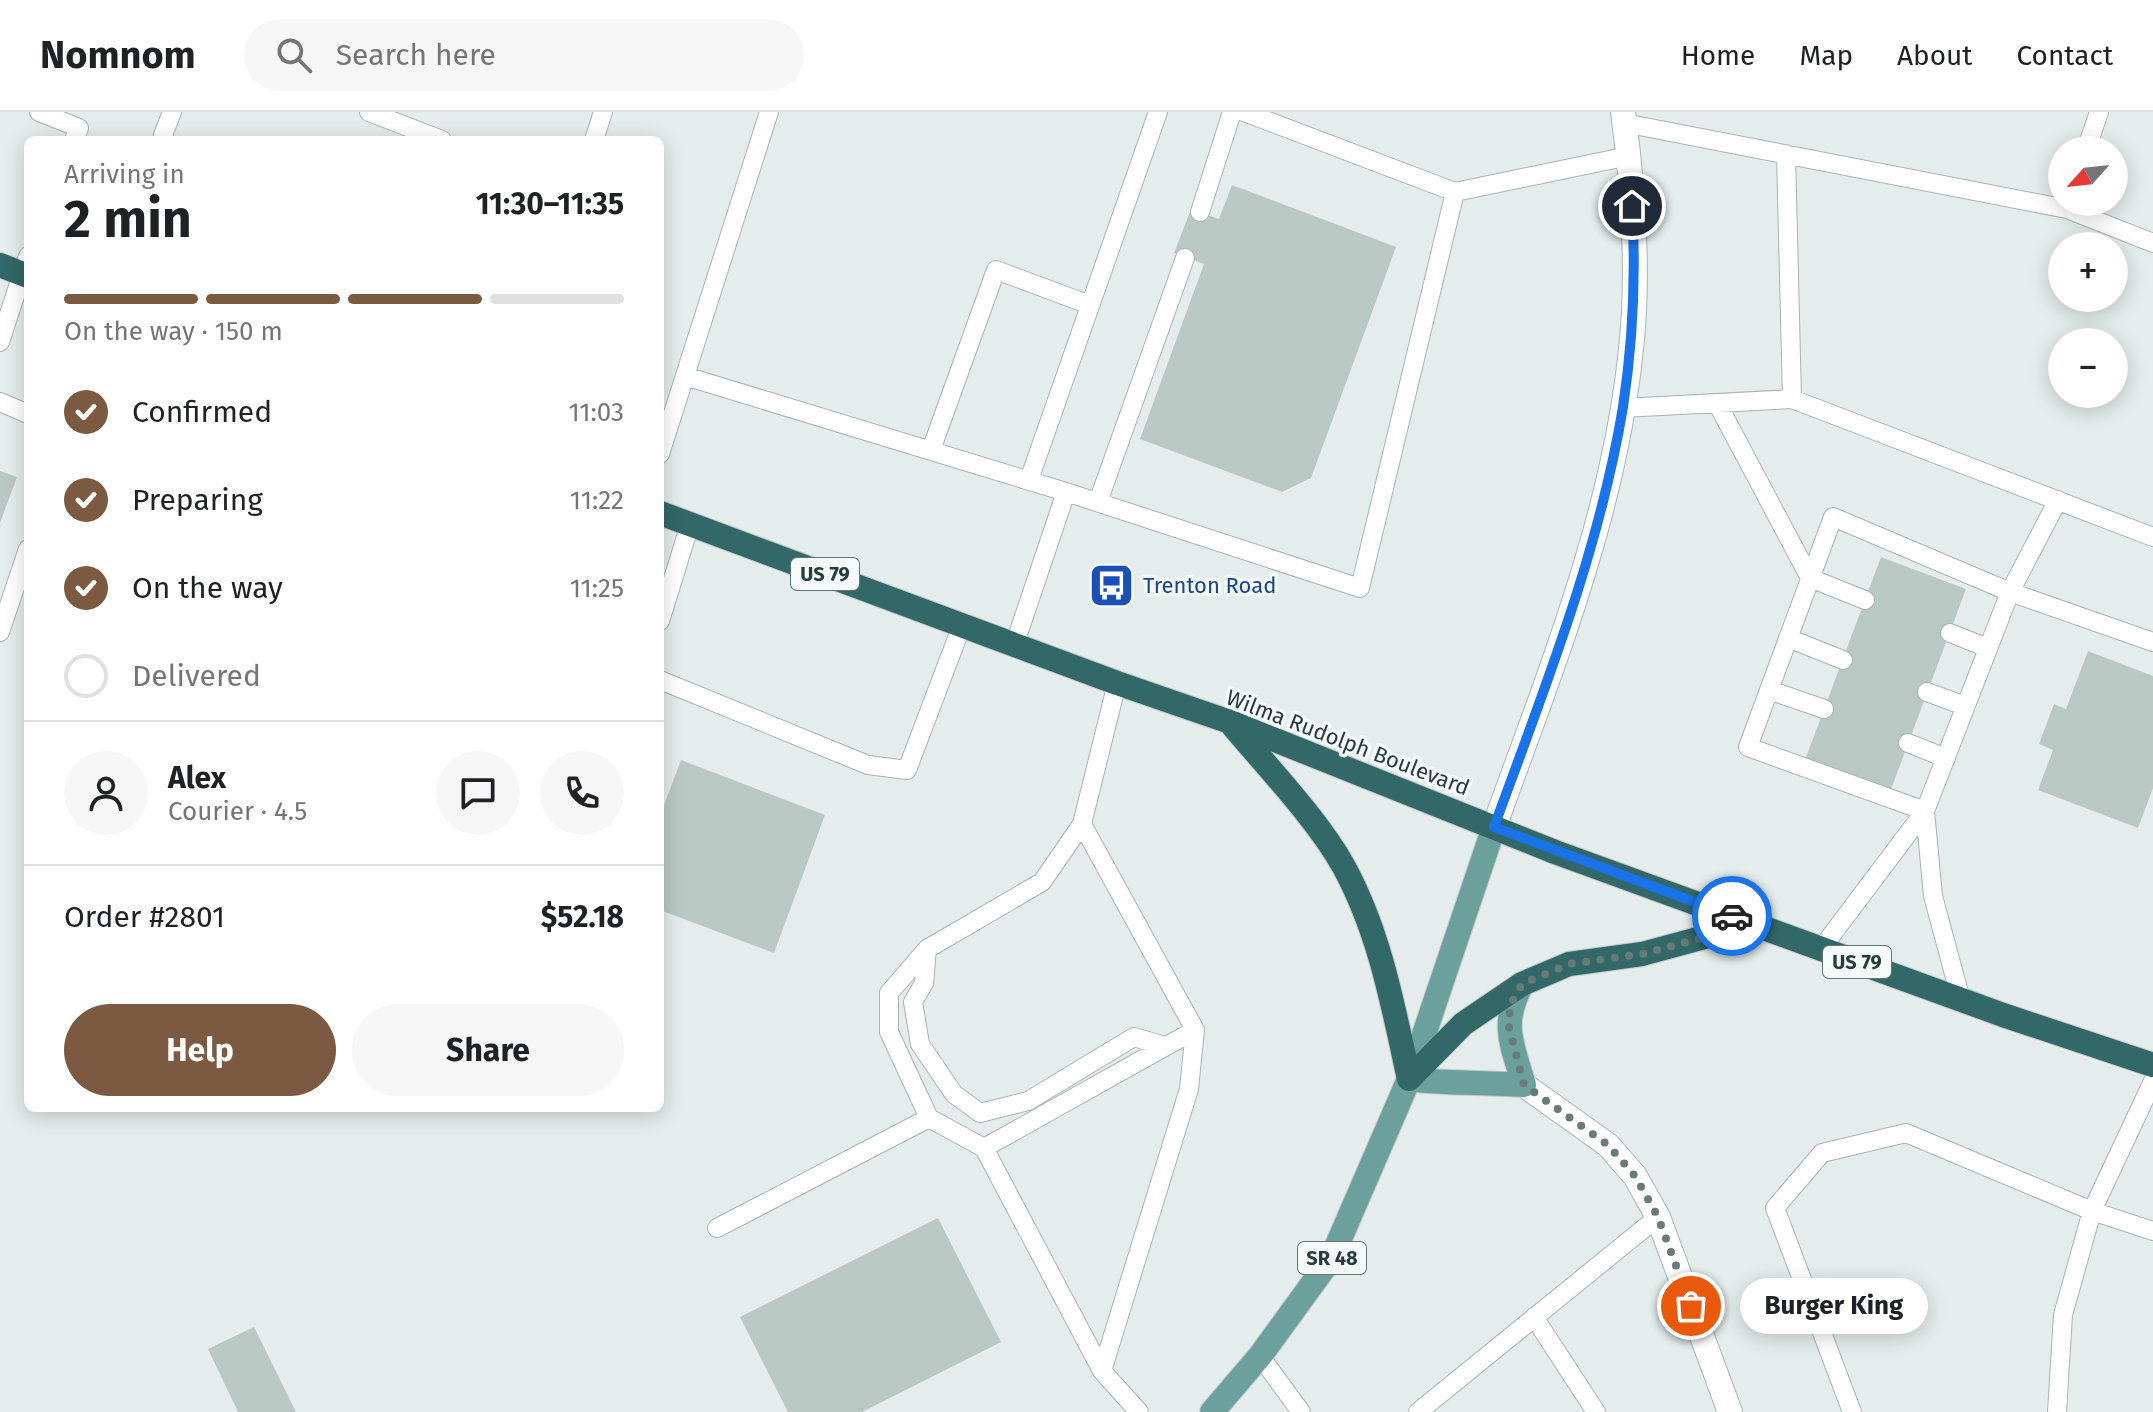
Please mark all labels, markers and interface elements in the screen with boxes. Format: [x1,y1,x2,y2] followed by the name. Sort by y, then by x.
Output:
[244,19,804,91] search box
[40,32,196,78] text: Nomnom
[272,33,316,77] icon: search
[336,37,496,73] text: Search here
[1681,39,1755,72] text: Home
[1799,39,1853,72] text: Map
[1897,39,1972,72] text: About
[2016,39,2113,72] text: Contact
[2048,136,2128,216] north arrow
[2048,136,2128,408] map controls
[64,159,185,190] text: Arriving in
[1598,172,1666,240] pin
[1610,184,1654,228] icon: home
[476,186,624,222] text: 11:30–11:35
[64,188,192,251] text: 2 min
[2048,232,2128,312] button: +
[64,316,283,347] text: On the way · 150 m
[2048,328,2128,408] button: −
[64,390,108,434] icon: check
[132,394,272,430] text: Confirmed
[568,397,624,428] text: 11:03
[64,478,108,522] icon: check
[132,482,263,518] text: Preparing
[570,485,624,516] text: 11:22
[791,558,859,590] road number: US 79
[1088,561,1136,609] bus stop icon: Trenton Road
[64,566,108,610] icon: check
[132,570,283,606] text: On the way
[1143,572,1276,599] place label: Trenton Road
[570,573,624,604] text: 11:25
[132,658,261,694] text: Delivered
[1222,684,1473,801] street label: Wilma Rudolph Boulevard
[64,751,148,835] button: person
[436,751,520,835] button: chat
[540,751,624,835] button: phone
[168,760,226,796] text: Alex
[168,796,307,827] text: Courier · 4.5
[1692,876,1772,956] courier
[1710,894,1754,938] icon: car
[64,899,225,935] text: Order #2801
[541,899,624,935] text: $52.18
[1823,946,1891,978] road number: US 79
[64,1004,336,1096] button: Help
[352,1004,624,1096] button: Share
[1298,1242,1366,1274] road number: SR 48
[1657,1272,1725,1340] pin
[1739,1278,1927,1334] callout: Burger King
[1669,1284,1713,1328] icon: bag
[1765,1290,1903,1321] text: Burger King

